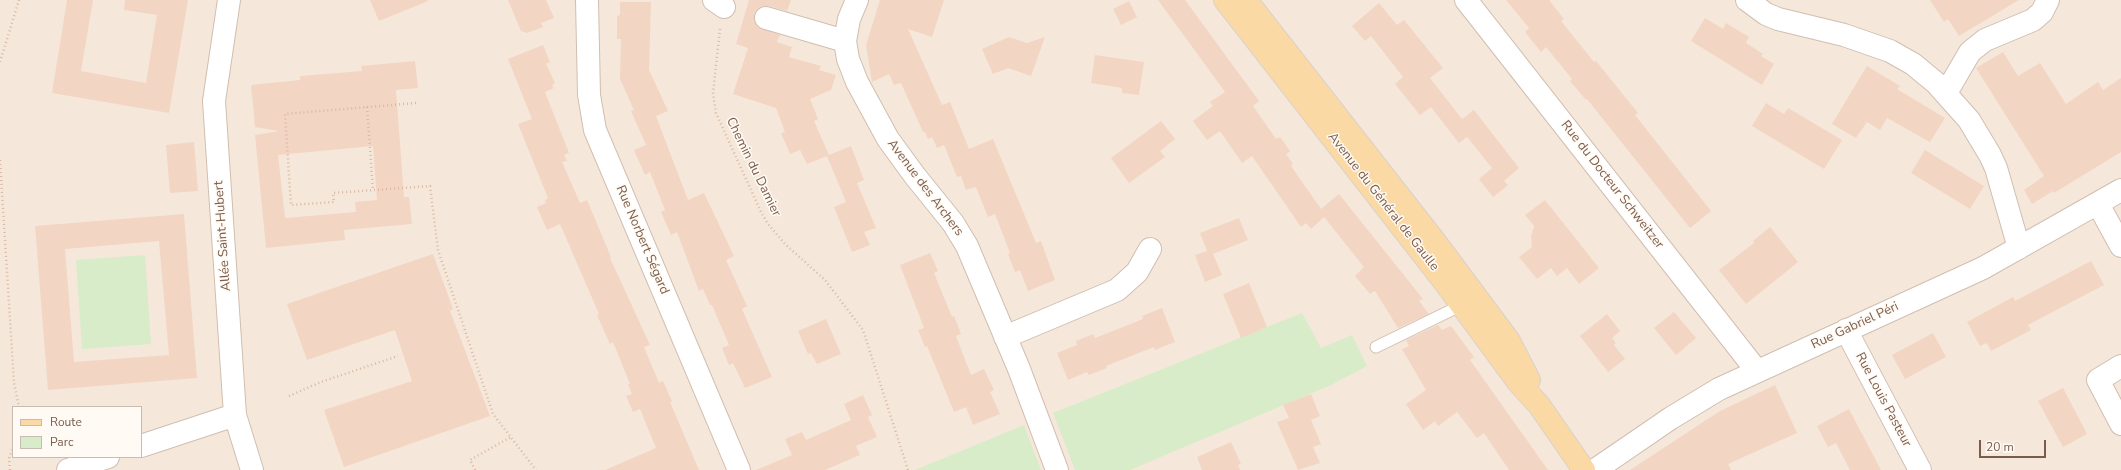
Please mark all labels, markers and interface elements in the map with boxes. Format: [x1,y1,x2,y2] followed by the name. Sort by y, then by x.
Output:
[722,115,784,219] street label: Chemin du Damier
[1557,118,1667,252] street label: Rue du Docteur Schweitzer
[1324,130,1442,274] street label: Avenue du Général de Gaulle
[884,137,966,239] street label: Avenue des Archers
[211,180,235,292] street label: Allée Saint-Hubert
[612,183,672,297] street label: Rue Norbert Ségard
[1809,299,1901,353] street label: Rue Gabriel Péri
[1852,350,1914,450] street label: Rue Louis Pasteur
[12,406,142,458] legend
[50,414,82,430] text: Route
[1981,432,2048,458] scale bar
[50,434,73,450] text: Parc
[1986,439,2014,455] text: 20 m

